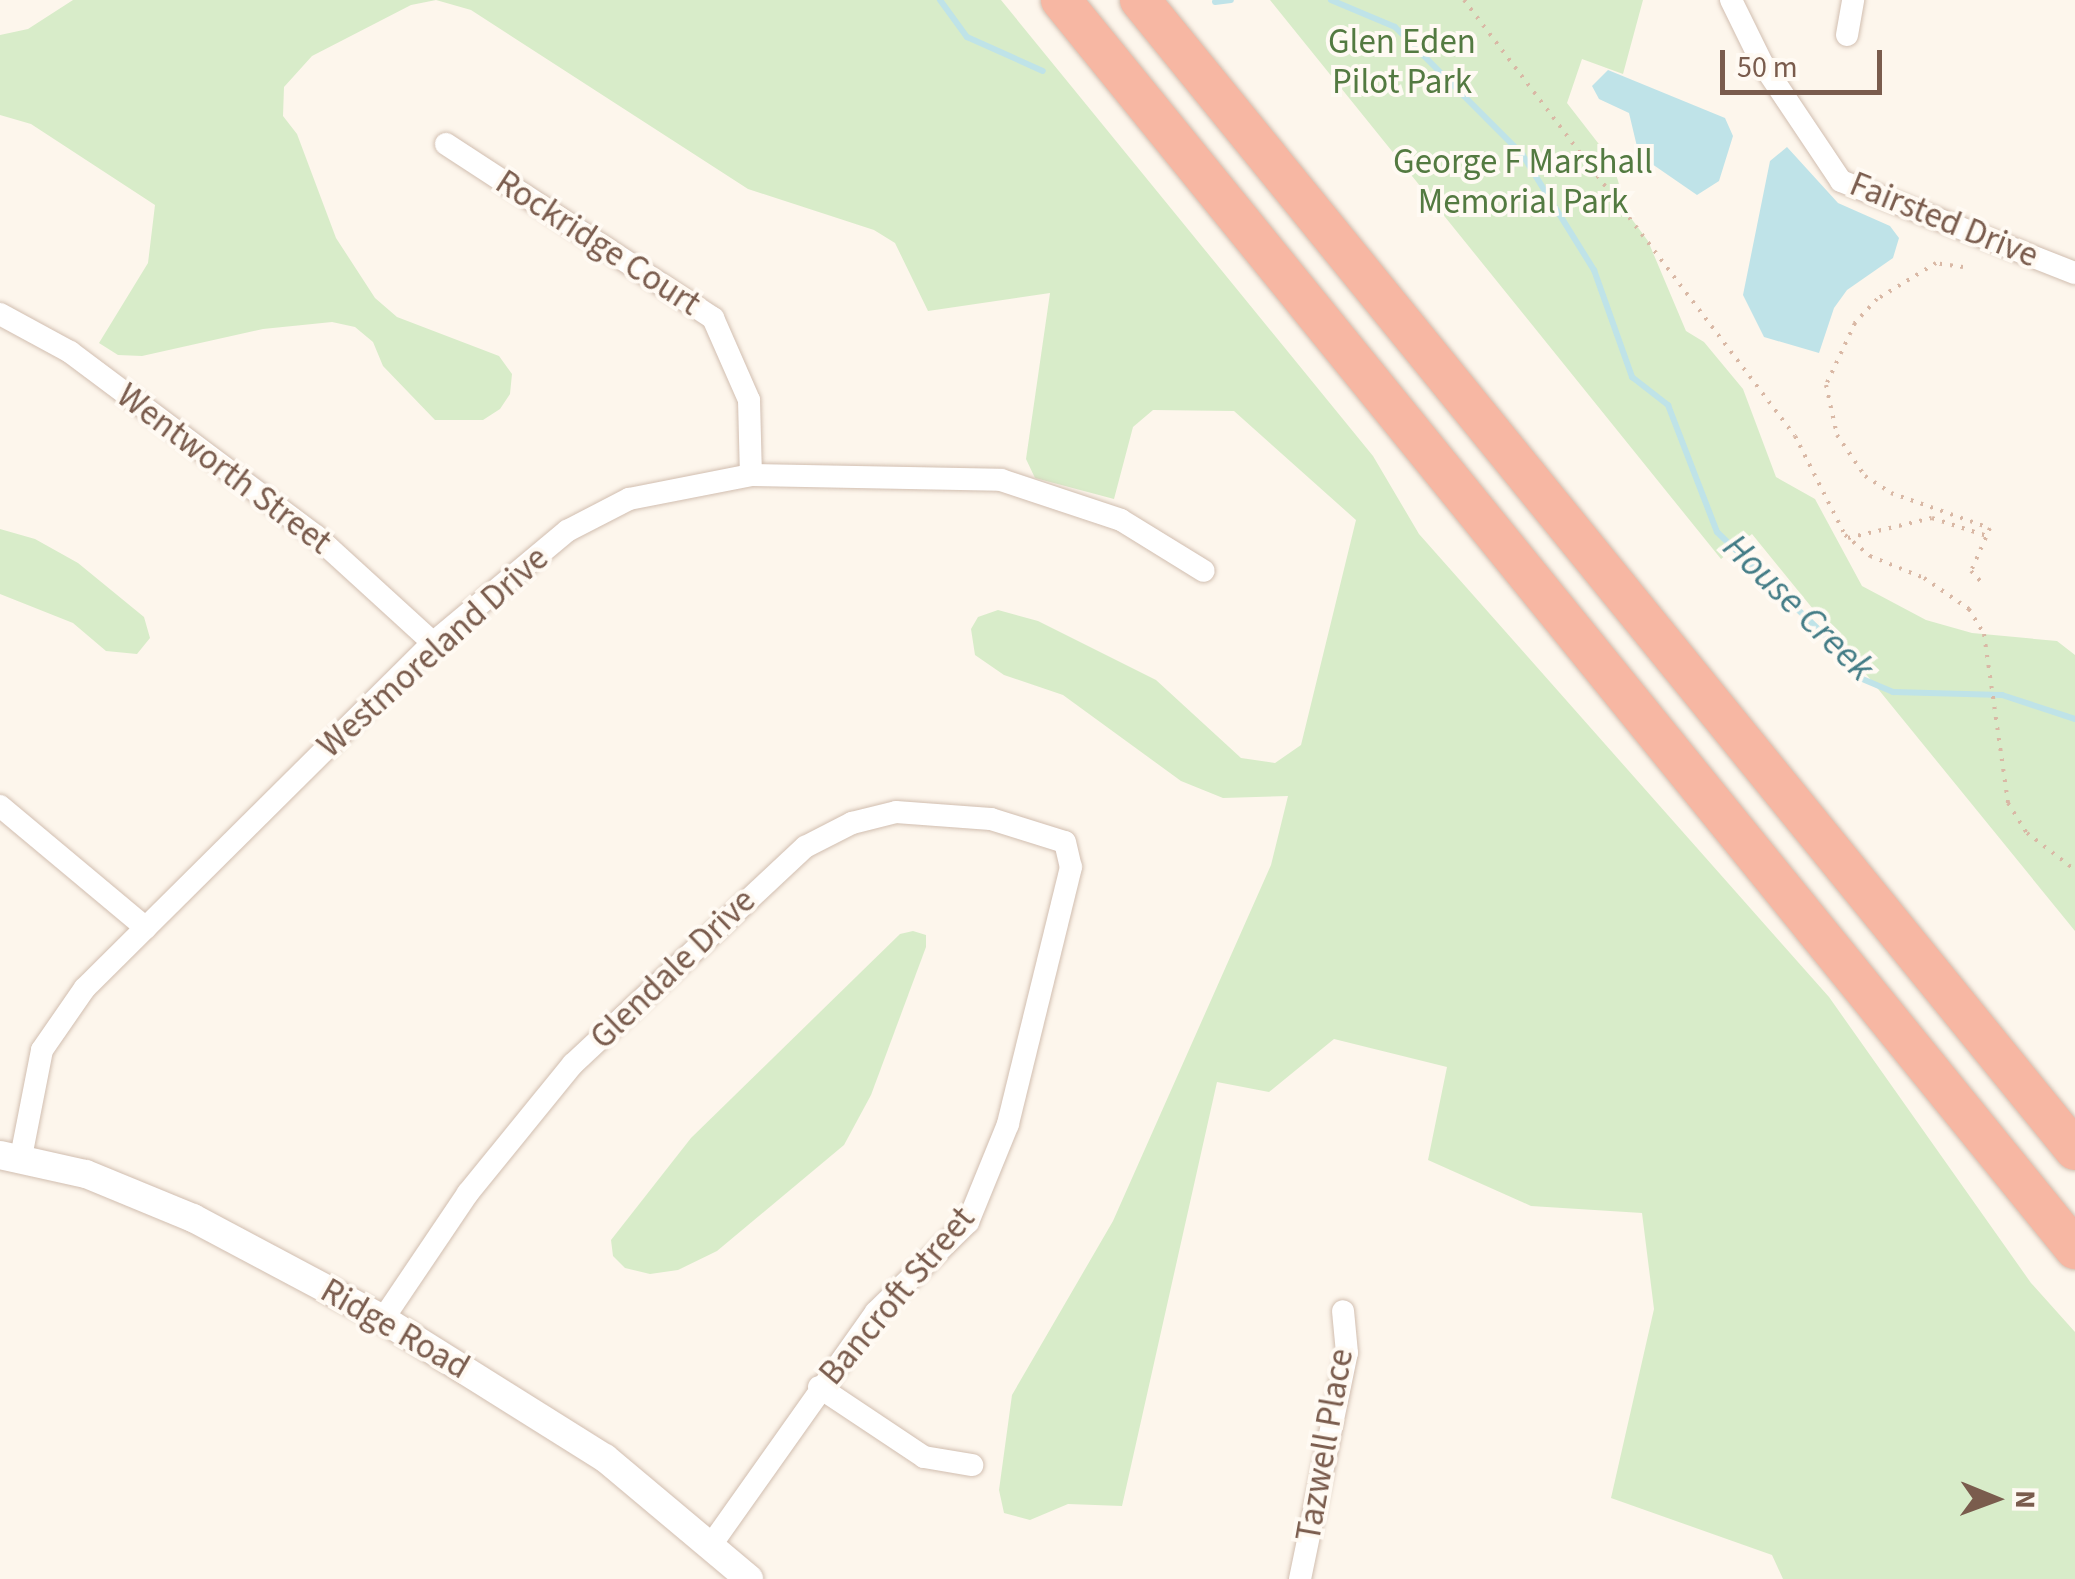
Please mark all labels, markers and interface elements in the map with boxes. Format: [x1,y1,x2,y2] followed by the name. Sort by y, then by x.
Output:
[1328,21,1476,103] park label: Glen Eden Pilot Park
[1725,30,1888,92] scale bar
[1737,46,1798,89] text: 50 m
[1393,141,1653,223] park label: George F Marshall Memorial Park
[488,161,708,325] street label: Rockridge Court
[1844,163,2044,277] street label: Fairsted Drive
[109,375,339,563] street label: Wentworth Street
[1713,525,1883,691] water label: House Creek
[309,537,557,767] street label: Westmoreland Drive
[582,880,764,1058] street label: Glendale Drive
[810,1198,984,1394] street label: Bancroft Street
[313,1270,477,1388] street label: Ridge Road
[1287,1345,1363,1545] street label: Tazwell Place
[1945,1449,2045,1549] north arrow
[2005,1490,2045,1509] text: N

